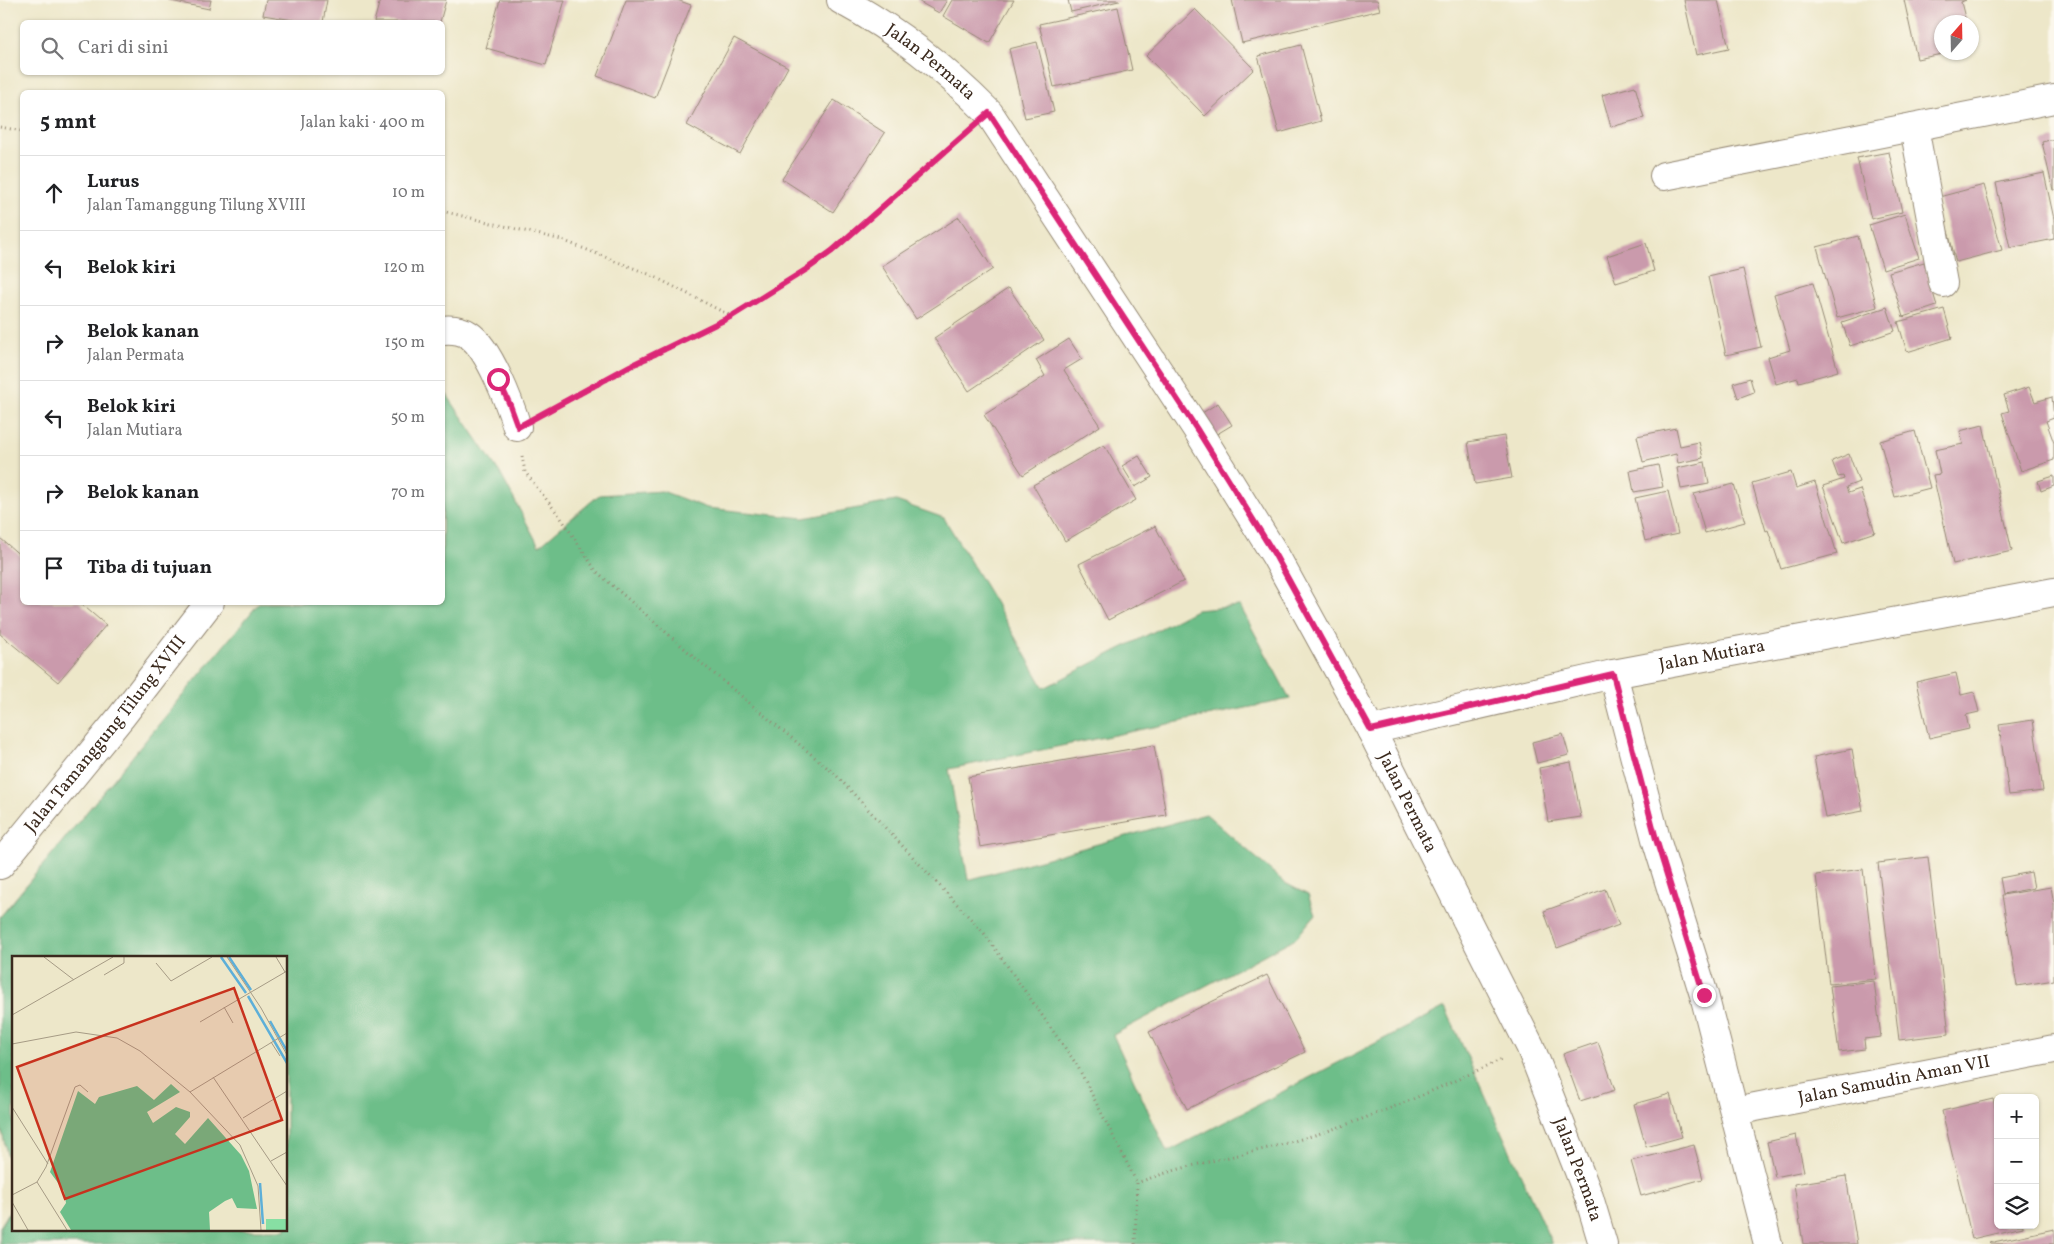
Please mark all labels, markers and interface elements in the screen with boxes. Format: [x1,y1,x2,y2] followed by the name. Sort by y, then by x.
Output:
[1934,15,1979,60] north arrow
[880,18,981,106] street label: Jalan Permata
[20,20,445,75] search box
[38,34,66,62] icon: search
[78,35,169,61] text: Cari di sini
[40,108,96,137] text: 5 mnt
[300,112,425,134] text: Jalan kaki · 400 m
[87,169,139,195] text: Lurus
[40,179,68,207] icon: ahead
[392,182,425,204] text: 10 m
[87,195,306,217] text: Jalan Tamanggung Tilung XVIII
[40,254,68,282] icon: left
[87,255,176,281] text: Belok kiri
[383,257,425,279] text: 120 m
[87,319,199,345] text: Belok kanan
[40,329,68,357] icon: right
[384,332,425,354] text: 150 m
[87,345,184,367] text: Jalan Permata
[487,368,510,391] route start
[87,394,176,420] text: Belok kiri
[40,404,68,432] icon: left
[391,407,425,429] text: 50 m
[87,420,182,442] text: Jalan Mutiara
[40,479,68,507] icon: right
[87,480,199,506] text: Belok kanan
[391,482,425,504] text: 70 m
[40,554,68,582] icon: arrive
[87,555,212,581] text: Tiba di tujuan
[19,630,192,838] street label: Jalan Tamanggung Tilung XVIII
[1657,633,1767,678] street label: Jalan Mutiara
[1372,748,1443,857] street label: Jalan Permata
[12,956,288,1232] inset map
[1693,984,1716,1007] route end
[1796,1049,1992,1111] street label: Jalan Samudin Aman VII
[1994,1094,2039,1229] map controls
[1994,1094,2039,1139] button: +
[1547,1114,1608,1225] street label: Jalan Permata
[1994,1139,2039,1184] button: −
[1994,1184,2039,1229] button: layers

